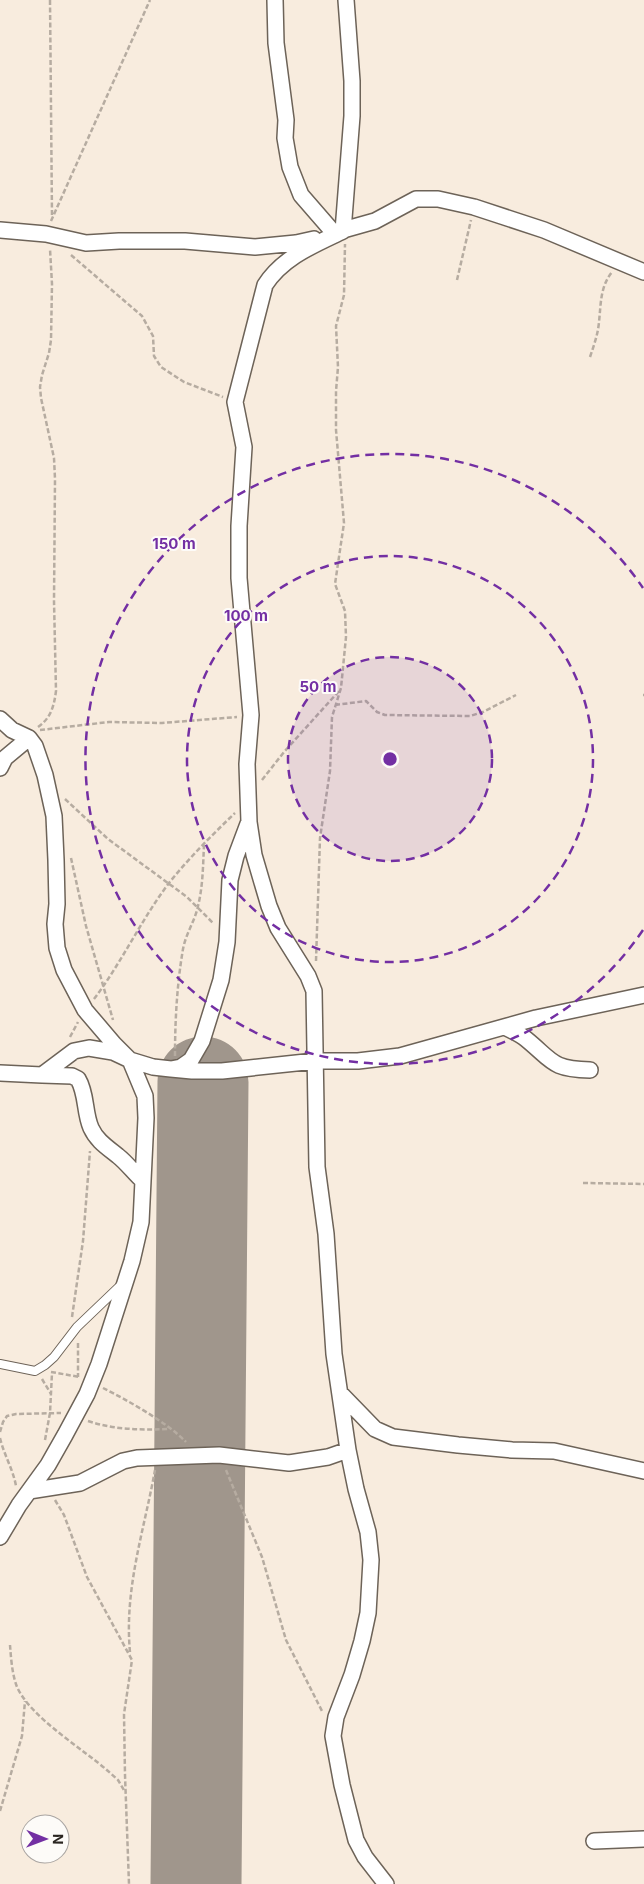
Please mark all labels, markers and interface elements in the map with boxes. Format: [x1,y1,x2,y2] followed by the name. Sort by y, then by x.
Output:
[152,534,196,553] text: 150 m
[224,606,268,625] text: 100 m
[300,677,336,696] text: 50 m
[381,750,399,768] centre of rings
[20,1814,70,1864] north arrow
[50,1834,67,1845] text: N

